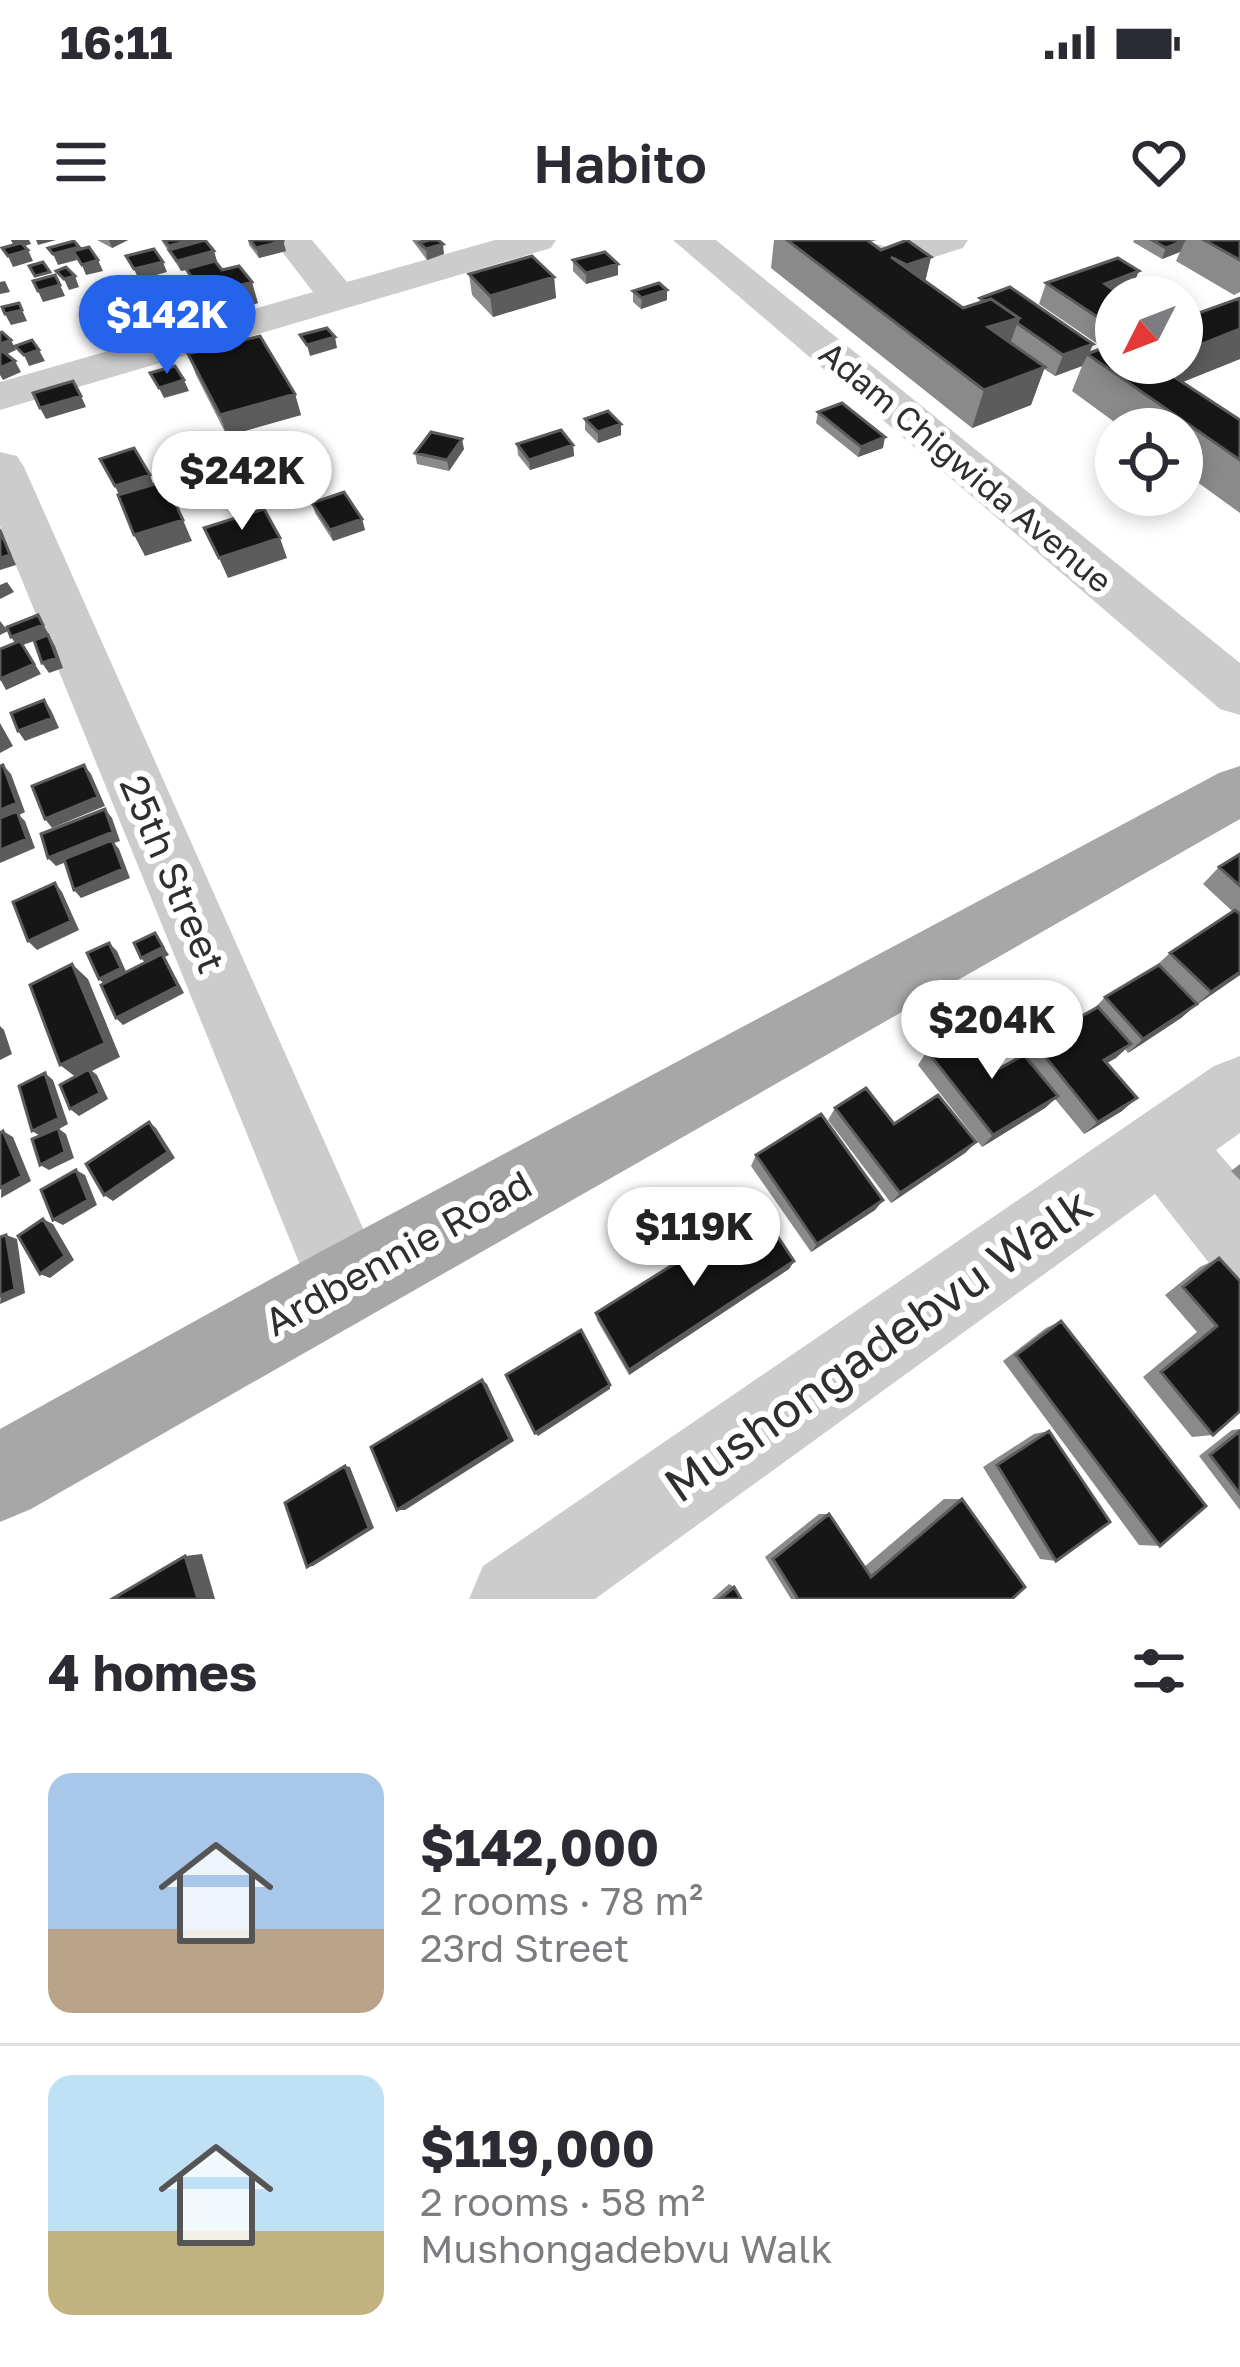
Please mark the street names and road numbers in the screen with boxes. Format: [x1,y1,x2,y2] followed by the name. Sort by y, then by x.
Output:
[812,333,1120,600] street label: Adam Chigwida Avenue
[111,768,236,980] street label: 25th Street
[256,1160,539,1345] street label: Ardbennie Road
[653,1175,1102,1514] street label: Mushongadebvu Walk

